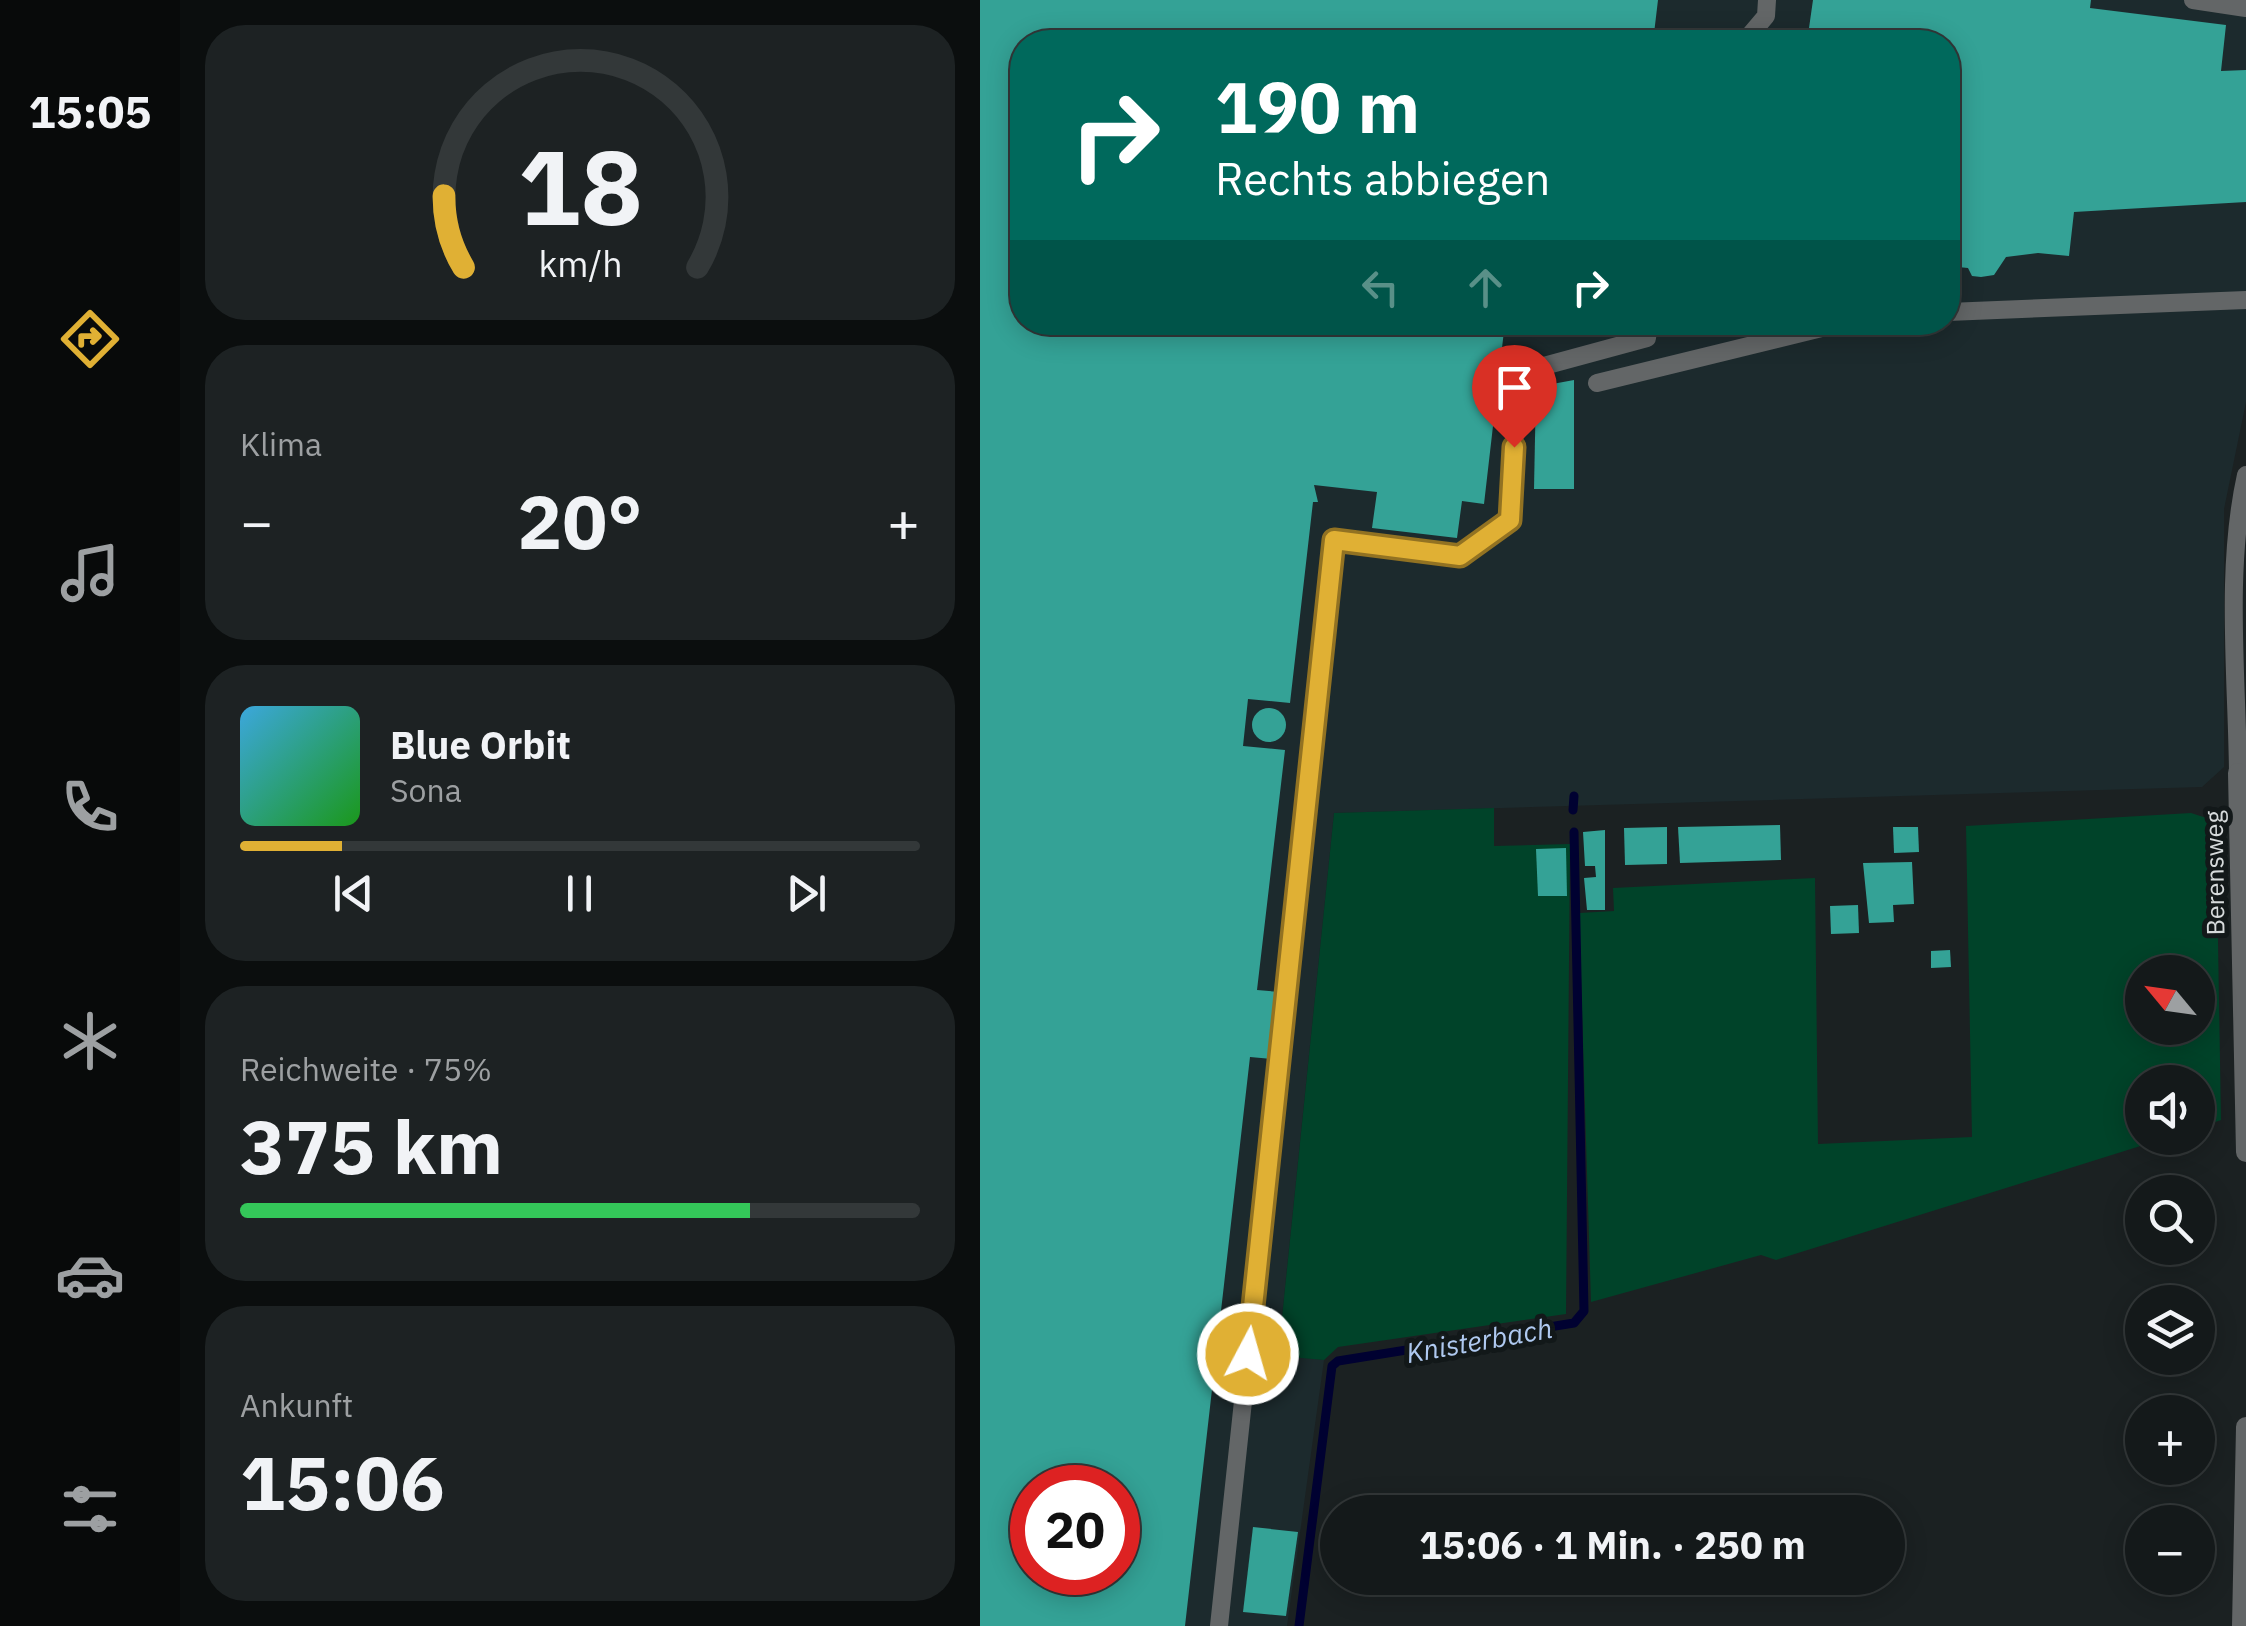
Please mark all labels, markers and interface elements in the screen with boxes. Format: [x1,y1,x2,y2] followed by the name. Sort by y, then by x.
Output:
[1215,61,1420,152] text: 190 m
[1050,70,1180,200] icon: right
[29,82,151,140] text: 15:05
[518,118,642,254] text: 18
[1215,149,1550,207] text: Rechts abbiegen
[538,240,622,287] text: km/h
[1353,260,1408,315] icon: left
[1458,260,1513,315] icon: ahead
[1563,260,1618,315] icon: right
[55,304,125,374] icon: directions
[1472,345,1557,448] pin
[1487,360,1542,415] icon: arrive
[240,423,322,465] text: Klima
[517,472,643,570] text: 20°
[240,486,273,557] text: −
[887,486,920,557] text: +
[55,538,125,608] icon: music
[390,720,571,769] text: Blue Orbit
[390,769,462,811] text: Sona
[55,772,125,842] icon: phone
[2196,810,2232,936] street label: Berensweg
[326,866,381,921] icon: previous
[552,866,607,921] icon: pause
[779,866,834,921] icon: next
[2125,955,2215,1045] north arrow
[2125,955,2215,1595] map controls
[55,1006,125,1076] icon: climate
[240,1048,492,1090] text: Reichweite · 75%
[2125,1065,2215,1155] button: sound
[240,1097,503,1195] text: 375 km
[2125,1175,2215,1265] button: search
[55,1240,125,1310] icon: car
[2125,1285,2215,1375] button: layers
[1196,1302,1300,1406] position arrow
[1403,1309,1555,1371] water label: Knisterbach
[240,1384,353,1426] text: Ankunft
[2125,1395,2215,1485] button: +
[240,1433,445,1531] text: 15:06
[1010,1465,1140,1595] speed limit sign: 20
[55,1474,125,1544] icon: filters
[2125,1505,2215,1595] button: −
[1419,1520,1806,1569] text: 15:06 · 1 Min. · 250 m

